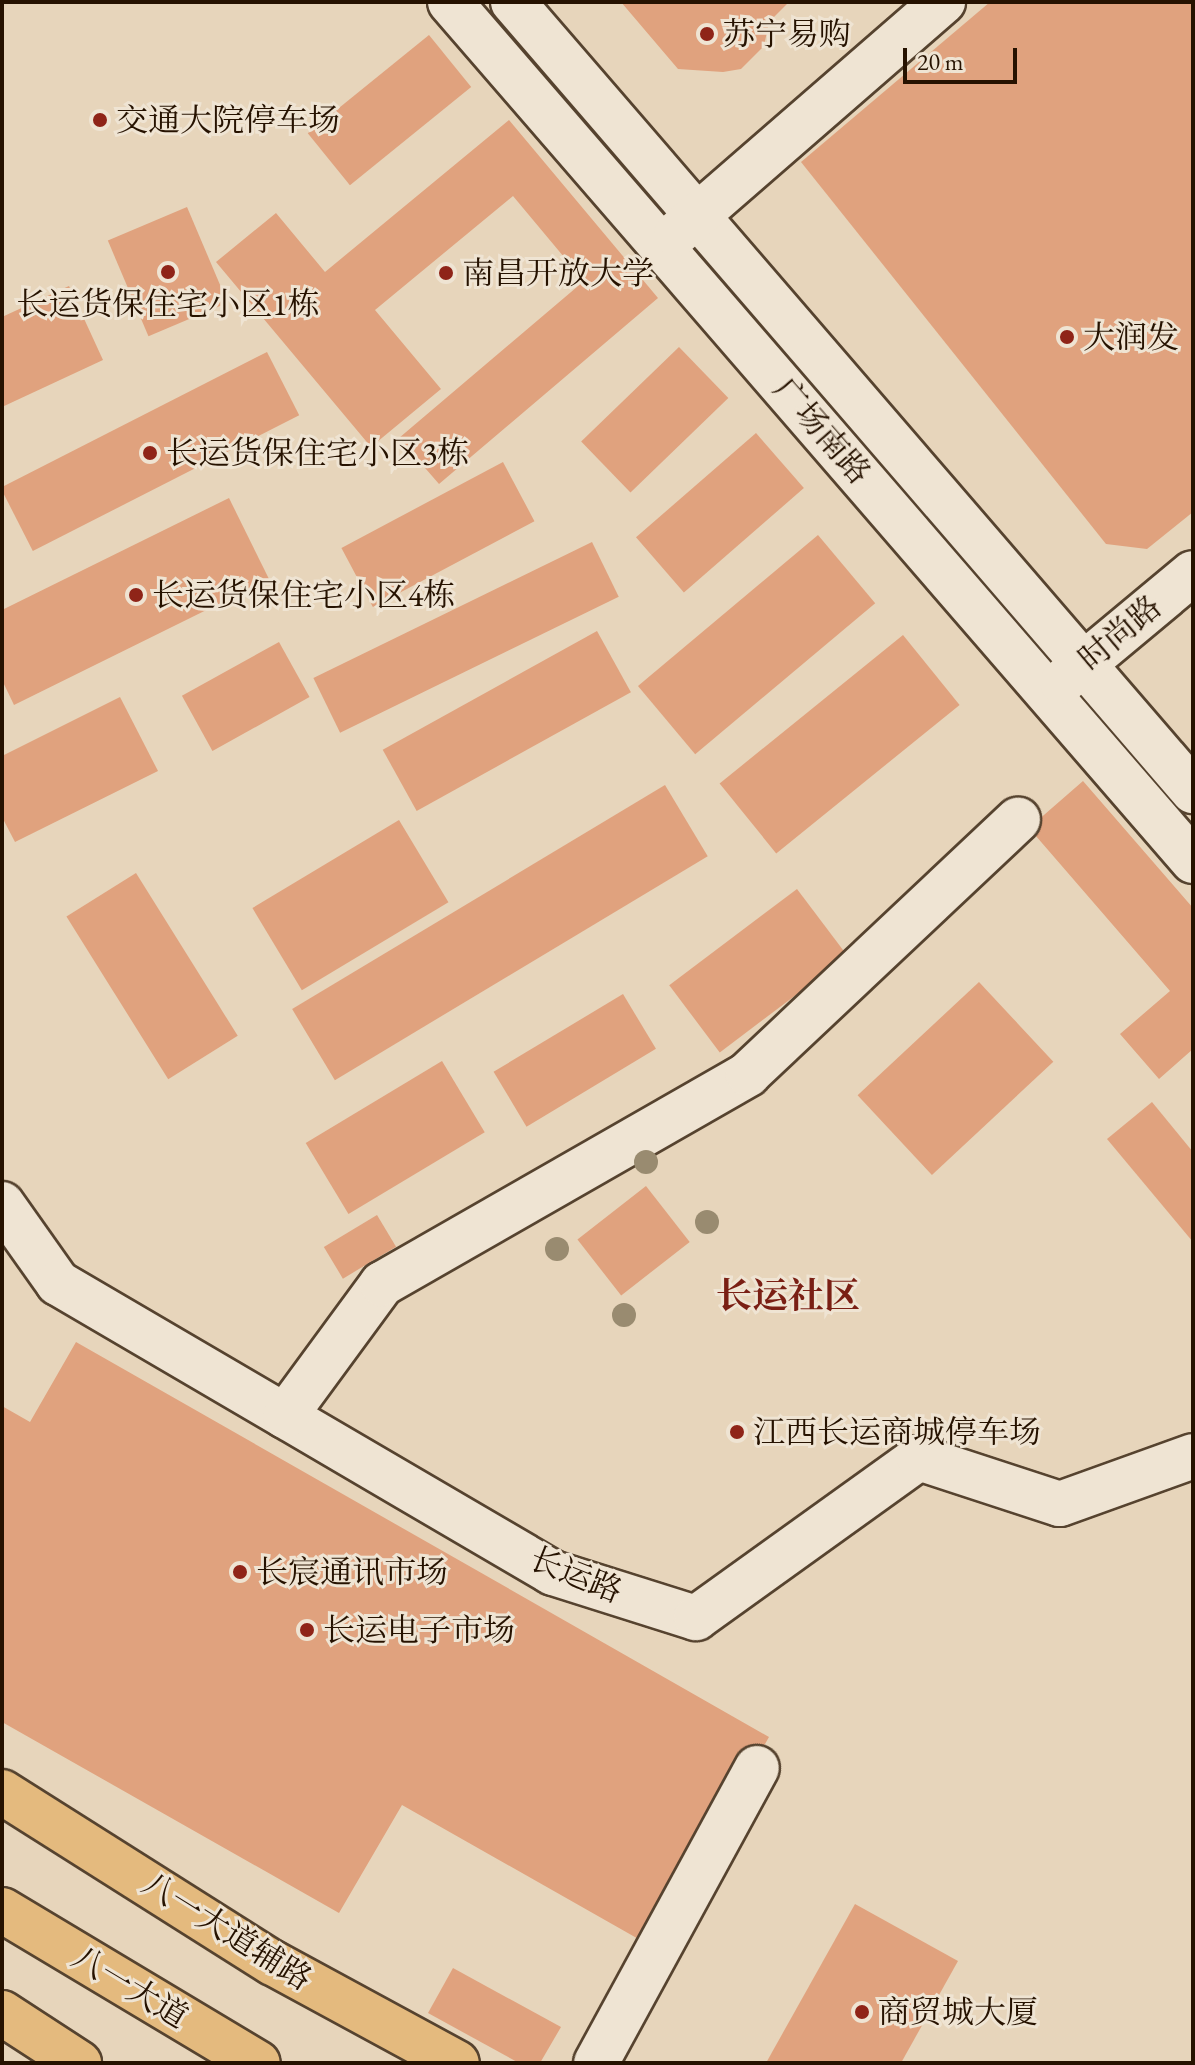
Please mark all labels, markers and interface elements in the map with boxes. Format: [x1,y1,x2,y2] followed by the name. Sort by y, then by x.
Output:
[723,15,851,53] place label: 苏宁易购
[698,25,716,43] marker: 苏宁易购
[907,32,1021,82] scale bar
[917,46,964,77] text: 20 m
[116,101,340,139] place label: 交通大院停车场
[91,111,109,129] marker: 交通大院停车场
[462,254,654,292] place label: 南昌开放大学
[159,263,177,281] marker: 长运货保住宅小区1栋
[437,264,455,282] marker: 南昌开放大学
[16,285,320,323] place label: 长运货保住宅小区1栋
[1083,318,1179,356] place label: 大润发
[1058,328,1076,346] marker: 大润发
[766,370,878,492] street label: 广场南路
[166,434,469,472] place label: 长运货保住宅小区3栋
[141,444,159,462] marker: 长运货保住宅小区3栋
[152,576,455,614] place label: 长运货保住宅小区4栋
[127,586,145,604] marker: 长运货保住宅小区4栋
[1071,587,1169,679] street label: 时尚路
[716,1274,860,1318] district label: 长运社区
[753,1413,1041,1451] place label: 江西长运商城停车场
[728,1423,746,1441] marker: 江西长运商城停车场
[524,1539,628,1611] street label: 长运路
[256,1553,448,1591] place label: 长宸通讯市场
[231,1563,249,1581] marker: 长宸通讯市场
[323,1611,515,1649] place label: 长运电子市场
[298,1621,316,1639] marker: 长运电子市场
[135,1864,319,1998] street label: 八一大道辅路
[65,1938,195,2036] street label: 八一大道
[878,1993,1038,2031] place label: 商贸城大厦
[853,2003,871,2021] marker: 商贸城大厦

